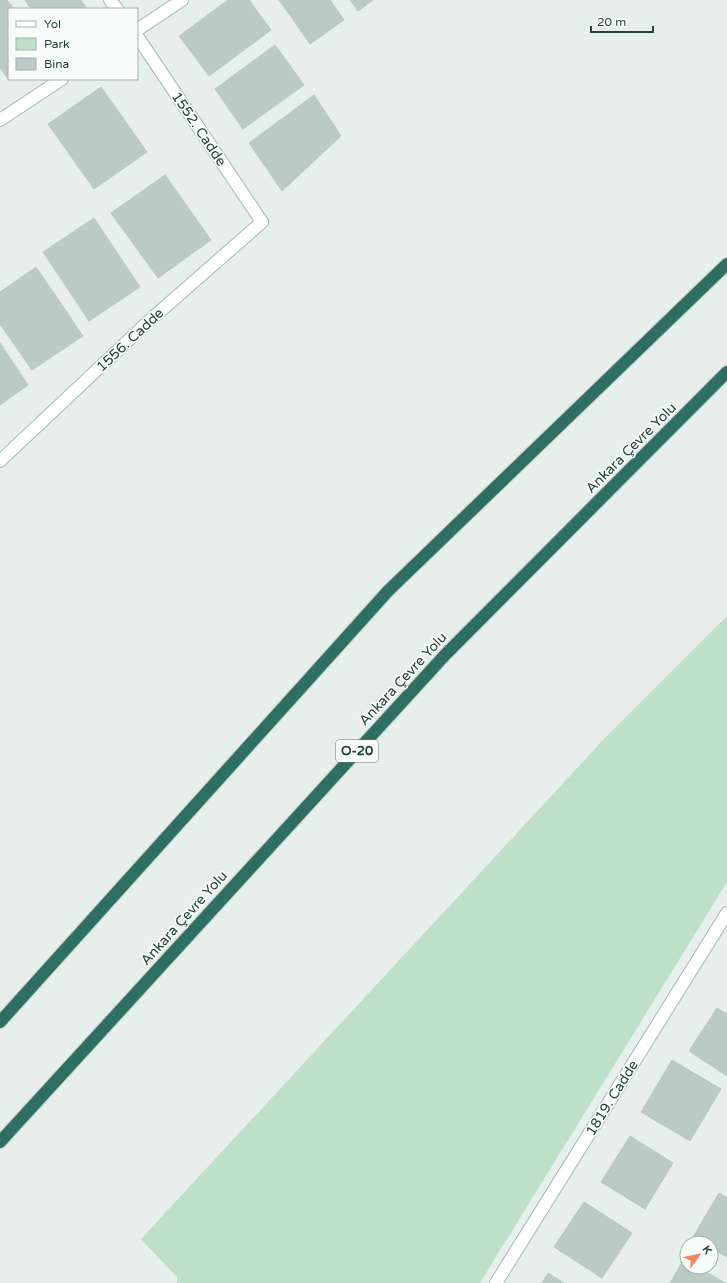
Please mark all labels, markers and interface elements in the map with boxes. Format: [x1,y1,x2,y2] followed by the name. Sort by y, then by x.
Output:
[8,8,138,80] legend
[591,8,653,34] scale bar
[597,15,626,29] text: 20 m
[44,17,61,31] text: Yol
[44,37,70,51] text: Park
[44,57,69,71] text: Bina
[168,89,230,169] street label: 1552. Cadde
[93,305,167,375] street label: 1556. Cadde
[582,399,680,497] street label: Ankara Çevre Yolu
[356,629,450,729] street label: Ankara Çevre Yolu
[336,740,378,762] road number: O-20
[137,867,231,969] street label: Ankara Çevre Yolu
[582,1057,642,1139] street label: 1819. Cadde
[679,1235,719,1275] north arrow
[700,1243,715,1257] text: K

